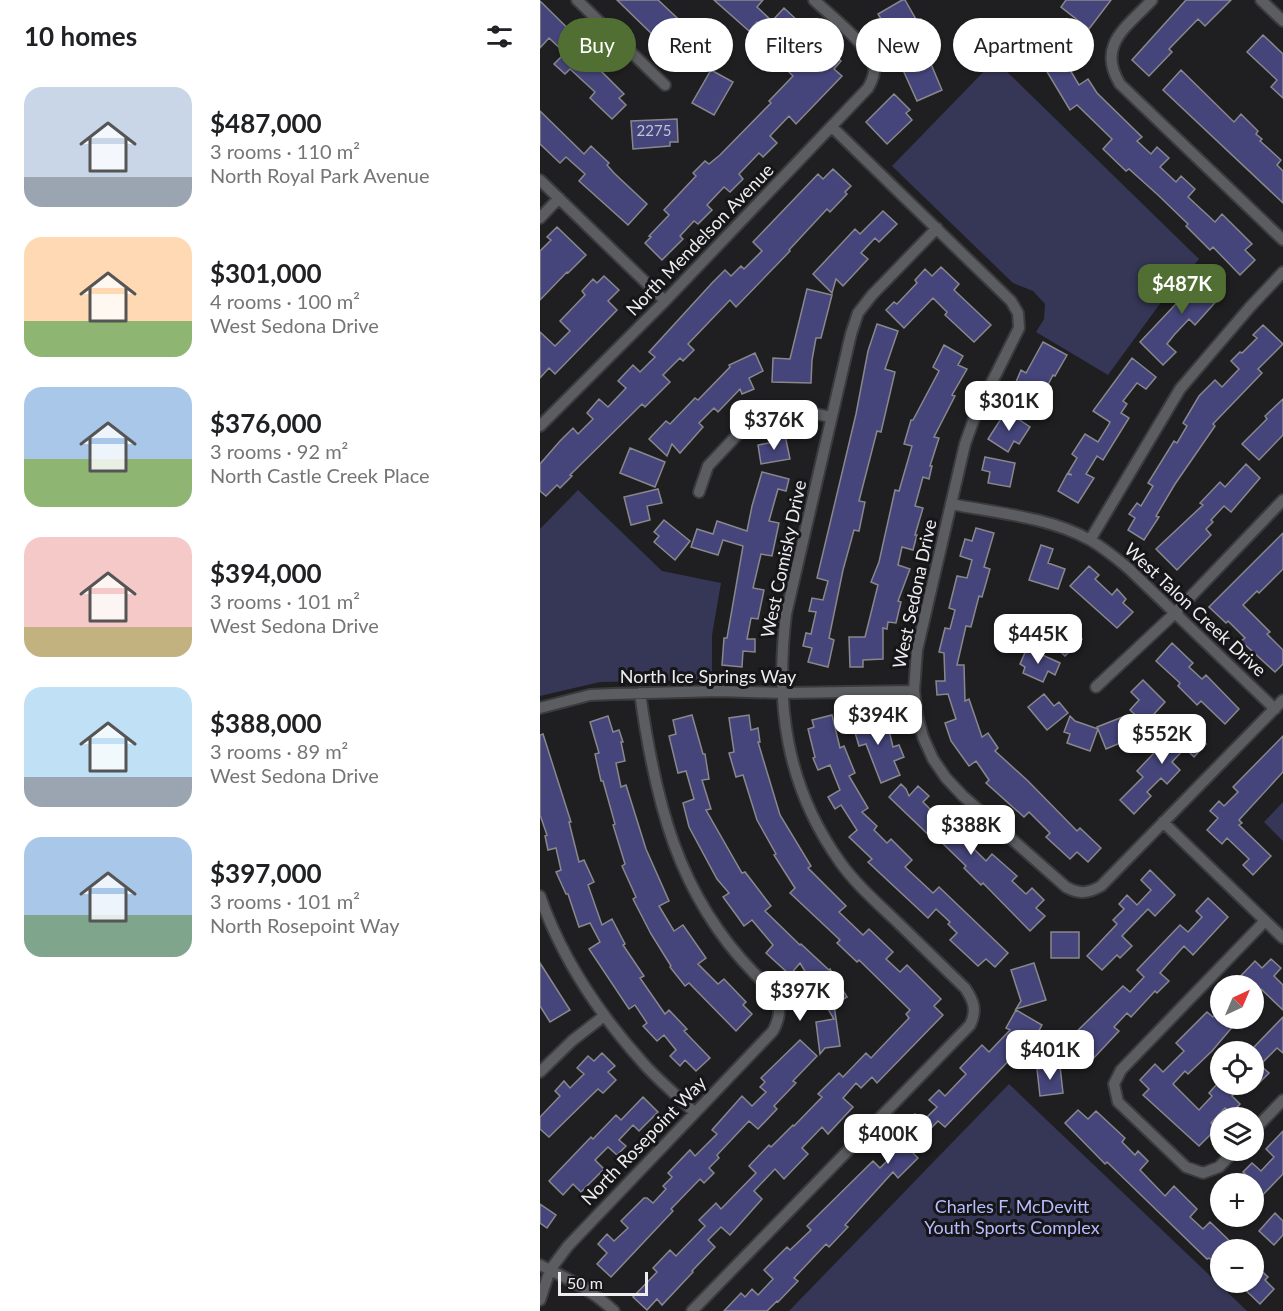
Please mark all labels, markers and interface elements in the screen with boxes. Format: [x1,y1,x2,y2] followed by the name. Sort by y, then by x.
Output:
[558,18,636,72] chip: Buy
[648,18,733,72] chip: Rent
[745,18,844,72] chip: Filters
[856,18,941,72] chip: New
[953,18,1094,72] chip: Apartment
[24,20,137,52] text: 10 homes
[483,20,516,53] icon: filters
[210,107,322,139] text: $487,000
[72,111,144,183] icon: home
[637,121,671,139] house number: 2275
[210,139,360,163] text: 3 rooms · 110 m²
[621,159,778,320] street label: North Mendelson Avenue
[210,163,430,187] text: North Royal Park Avenue
[210,257,322,289] text: $301,000
[72,261,144,333] icon: home
[1140,264,1224,315] pin: $487K
[1152,271,1212,295] text: $487K
[210,289,360,313] text: 4 rooms · 100 m²
[210,313,379,337] text: West Sedona Drive
[967,381,1051,432] pin: $301K
[979,388,1039,412] text: $301K
[732,400,816,451] pin: $376K
[210,407,322,439] text: $376,000
[744,407,804,431] text: $376K
[72,411,144,483] icon: home
[210,439,348,463] text: 3 rooms · 92 m²
[210,463,430,487] text: North Castle Creek Place
[756,478,810,640] street label: West Comisky Drive
[887,517,941,670] street label: West Sedona Drive
[1120,538,1271,681] street label: West Talon Creek Drive
[210,557,322,589] text: $394,000
[72,561,144,633] icon: home
[210,589,360,613] text: 3 rooms · 101 m²
[210,613,379,637] text: West Sedona Drive
[996,614,1080,665] pin: $445K
[1008,621,1068,645] text: $445K
[620,665,797,687] street label: North Ice Springs Way
[836,695,920,746] pin: $394K
[848,702,908,726] text: $394K
[210,707,322,739] text: $388,000
[72,711,144,783] icon: home
[1120,714,1204,765] pin: $552K
[1132,721,1192,745] text: $552K
[210,739,348,763] text: 3 rooms · 89 m²
[210,763,379,787] text: West Sedona Drive
[929,805,1013,856] pin: $388K
[941,812,1001,836] text: $388K
[210,857,322,889] text: $397,000
[72,861,144,933] icon: home
[210,889,360,913] text: 3 rooms · 101 m²
[210,913,399,937] text: North Rosepoint Way
[758,971,842,1022] pin: $397K
[1210,975,1264,1029] north arrow
[1210,975,1264,1293] map controls
[770,978,830,1002] text: $397K
[1008,1030,1092,1081] pin: $401K
[1020,1037,1080,1061] text: $401K
[1210,1041,1264,1095] button: locate
[576,1071,711,1209] street label: North Rosepoint Way
[1210,1107,1264,1161] button: layers
[846,1114,930,1165] pin: $400K
[858,1121,918,1145] text: $400K
[1210,1173,1264,1227] button: +
[924,1195,1100,1238] park label: Charles F. McDevitt Youth Sports Complex
[1210,1239,1264,1293] button: −
[558,1269,648,1296] scale bar
[567,1273,603,1292] text: 50 m

